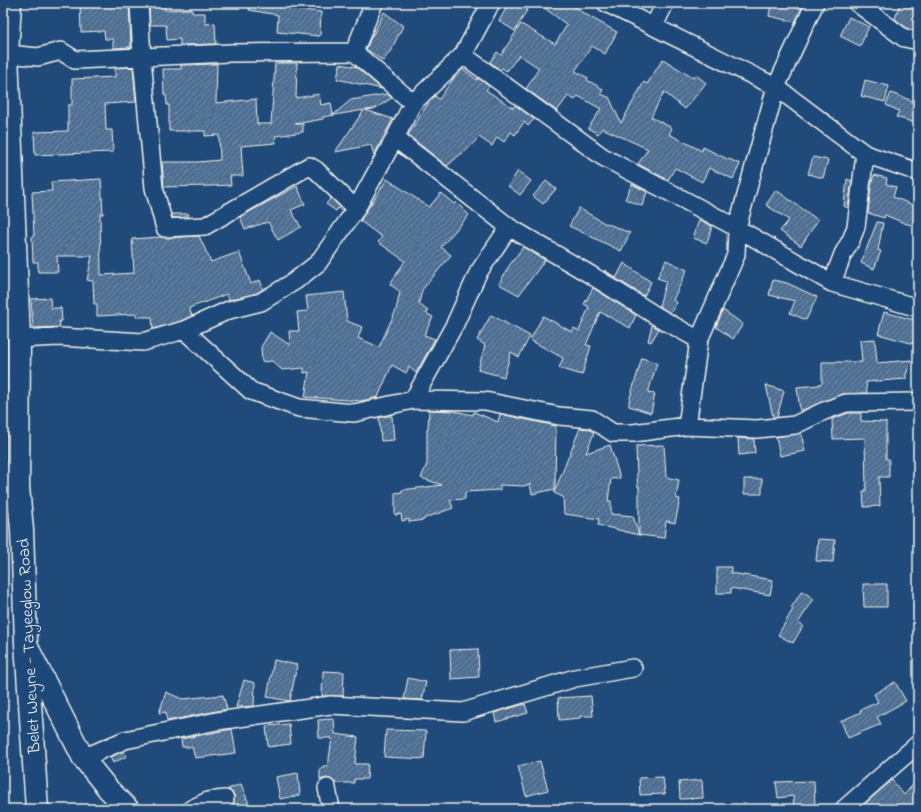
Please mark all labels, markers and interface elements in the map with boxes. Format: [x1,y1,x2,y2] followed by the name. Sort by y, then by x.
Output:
[11,537,50,755] street label: Belet Weyne - Tayeeglow Road

